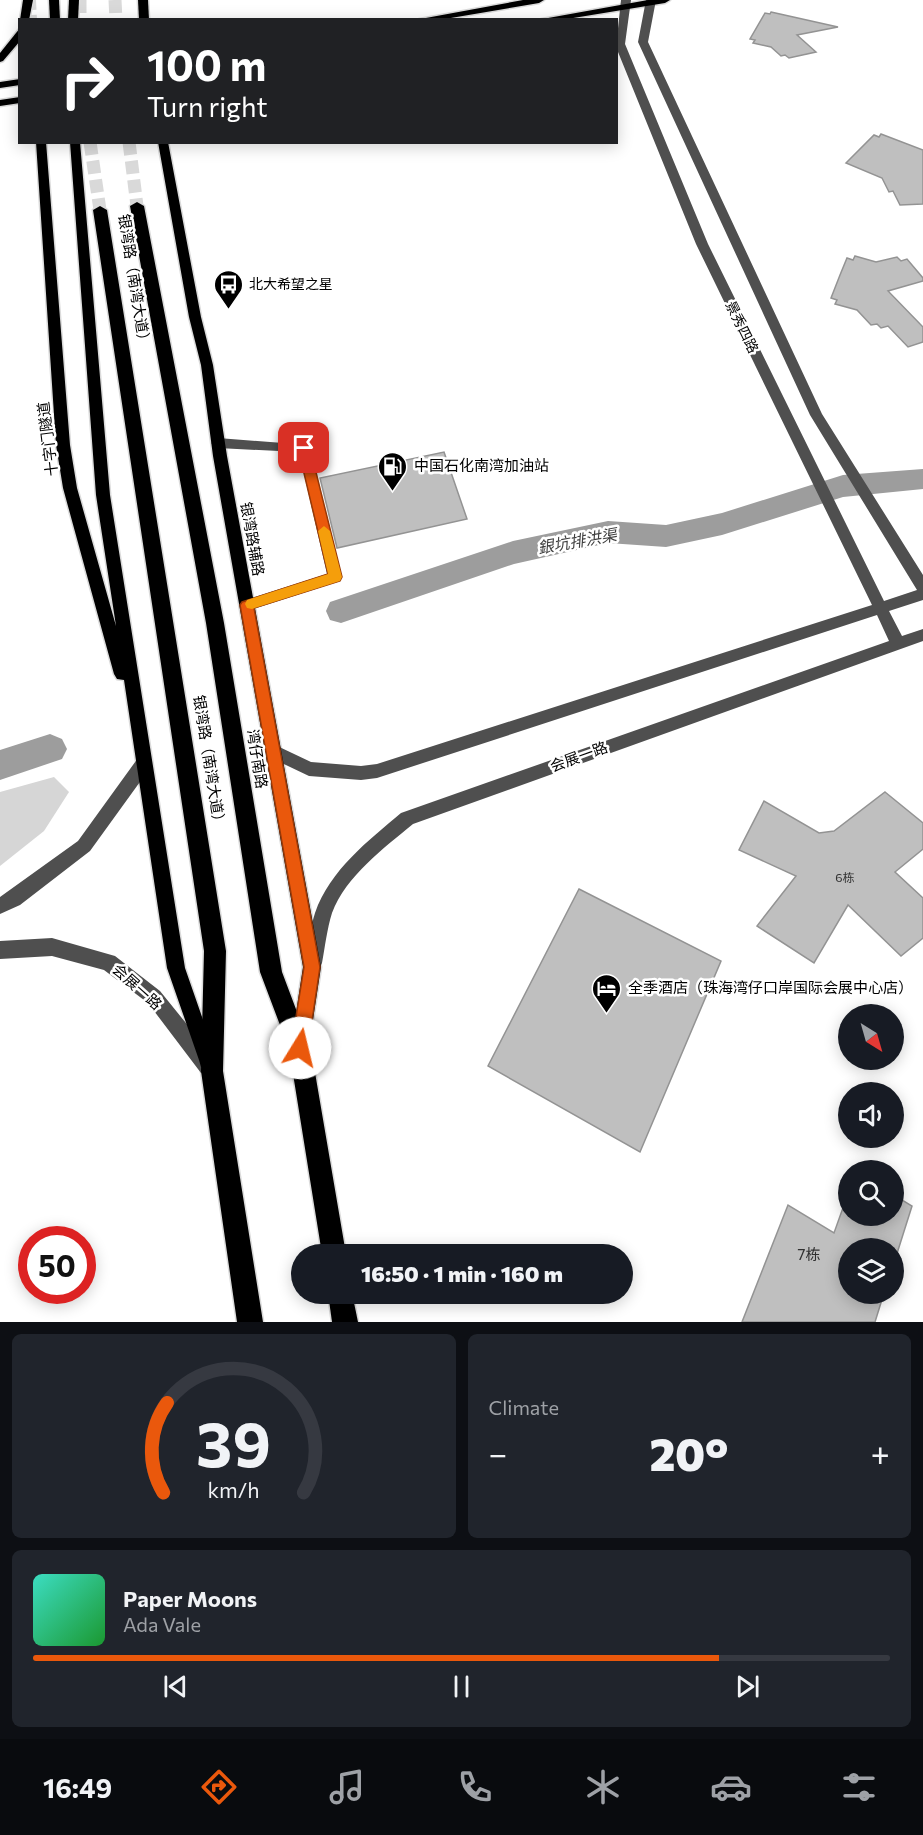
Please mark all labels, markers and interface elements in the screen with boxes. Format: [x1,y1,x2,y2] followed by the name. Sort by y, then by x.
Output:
[147,38,267,90] text: 100 m
[48,42,126,120] icon: right
[147,90,267,123] text: Turn right
[116,213,154,349] street label: 银湾路（南湾大道）
[212,268,244,310] bus stop icon: 北大希望之星
[249,275,333,292] place label: 北大希望之星
[723,298,762,356] street label: 景秀四路
[34,401,61,477] street label: 十字门隧道
[278,422,329,473] pin
[287,431,320,464] icon: arrive
[377,450,409,492] fuel station icon: 中国石化南湾加油站
[414,456,549,474] place label: 中国石化南湾加油站
[238,500,268,577] street label: 银湾路辅路
[536,524,620,557] water label: 銀坑排洪渠
[191,694,229,830] street label: 银湾路（南湾大道）
[244,728,272,790] street label: 湾仔南路
[547,737,610,775] street label: 会展一路
[835,870,855,884] house number: 6栋
[109,959,166,1013] street label: 会展一路
[591,972,623,1014] hotel icon: 全季酒店（珠海湾仔口岸国际会展中心店）
[628,978,913,996] place label: 全季酒店（珠海湾仔口岸国际会展中心店）
[838,1004,904,1070] north arrow
[838,1004,904,1304] map controls
[268,1016,332,1080] position arrow
[838,1082,904,1148] button: sound
[838,1160,904,1226] button: search
[18,1226,96,1304] speed limit sign: 50
[838,1238,904,1304] button: layers
[798,1245,820,1263] house number: 7栋
[361,1260,563,1287] text: 16:50 · 1 min · 160 m
[489,1395,559,1419] text: Climate
[196,1404,271,1480] text: 39
[649,1425,728,1480] text: 20°
[489,1432,507,1473] text: −
[871,1432,890,1473] text: +
[208,1476,260,1502] text: km/h
[123,1585,257,1612] text: Paper Moons
[123,1612,201,1636] text: Ada Vale
[159,1670,192,1703] icon: previous
[445,1670,478,1703] icon: pause
[731,1670,764,1703] icon: next
[198,1766,240,1808] icon: directions
[326,1766,368,1808] icon: music
[454,1766,496,1808] icon: phone
[582,1766,624,1808] icon: climate
[710,1766,752,1808] icon: car
[838,1766,880,1808] icon: filters
[43,1771,112,1804] text: 16:49

